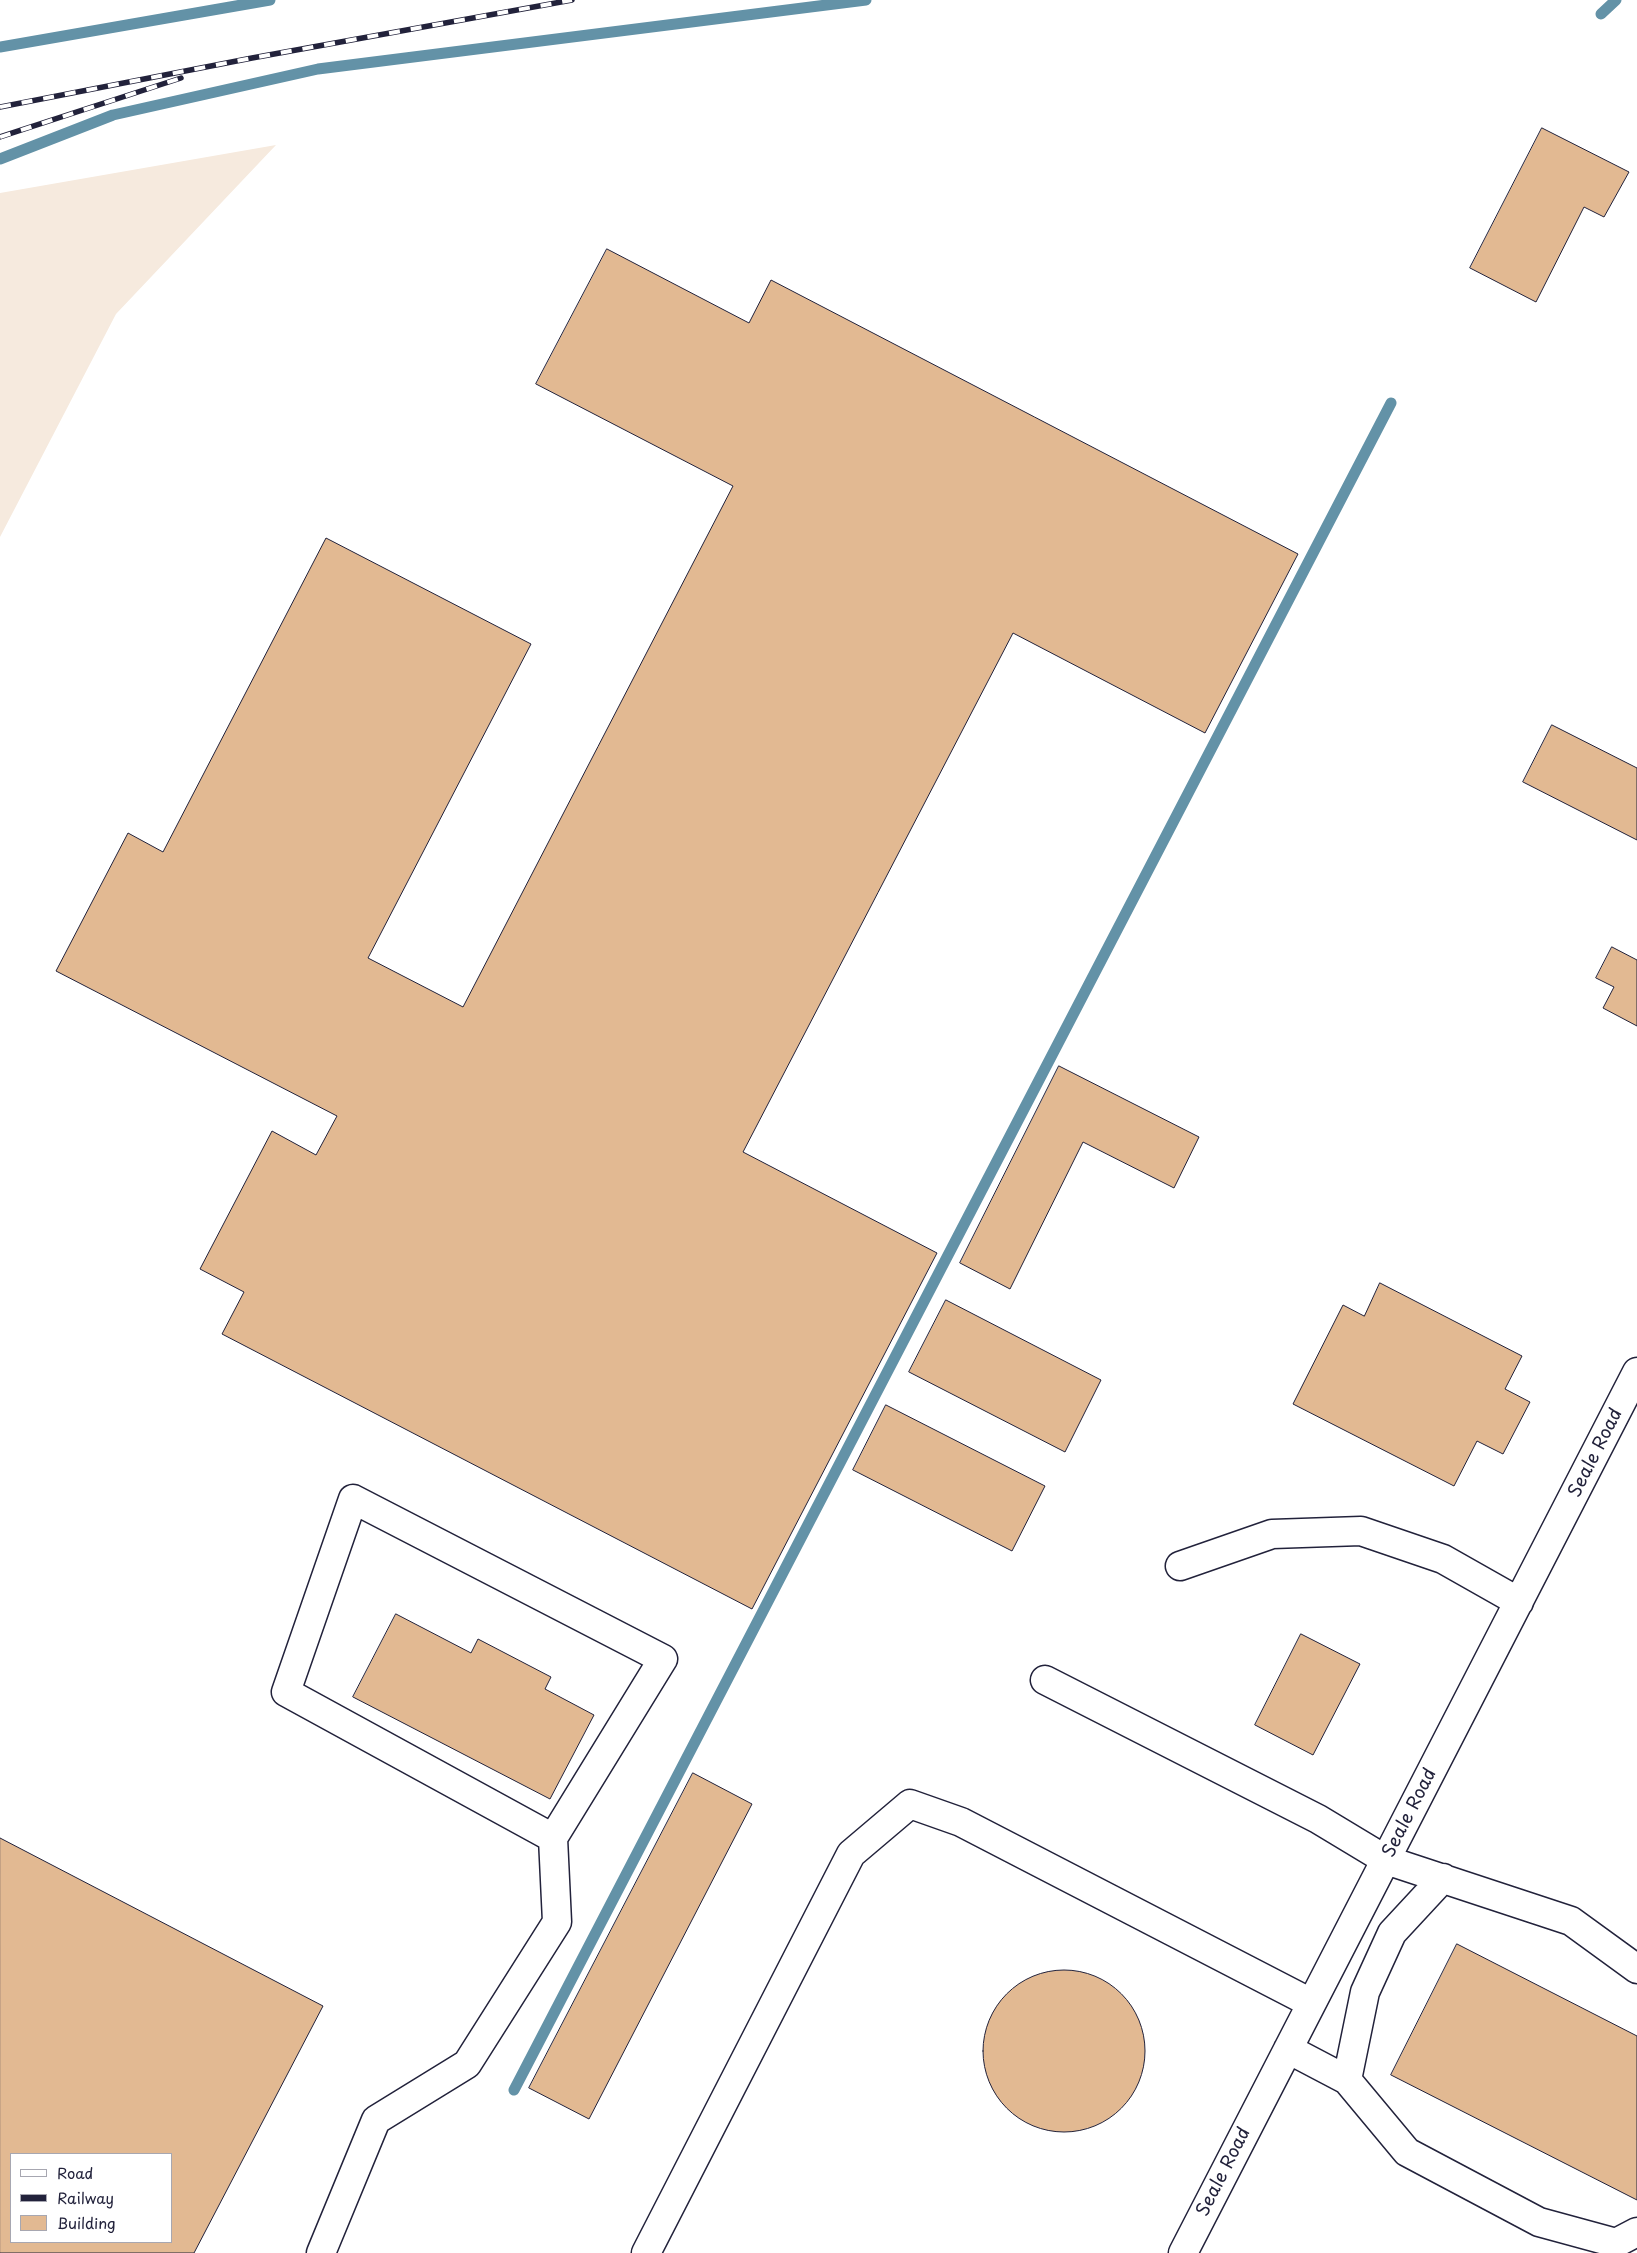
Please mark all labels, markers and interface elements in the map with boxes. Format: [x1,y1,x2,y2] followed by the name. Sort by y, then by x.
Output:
[1564,1405,1628,1501] street label: Seale Road
[1378,1765,1442,1861] street label: Seale Road
[1192,2124,1256,2220] street label: Seale Road
[10,2153,172,2243] legend
[57,2161,93,2184] text: Road
[57,2186,114,2209] text: Railway
[57,2211,116,2234] text: Building

